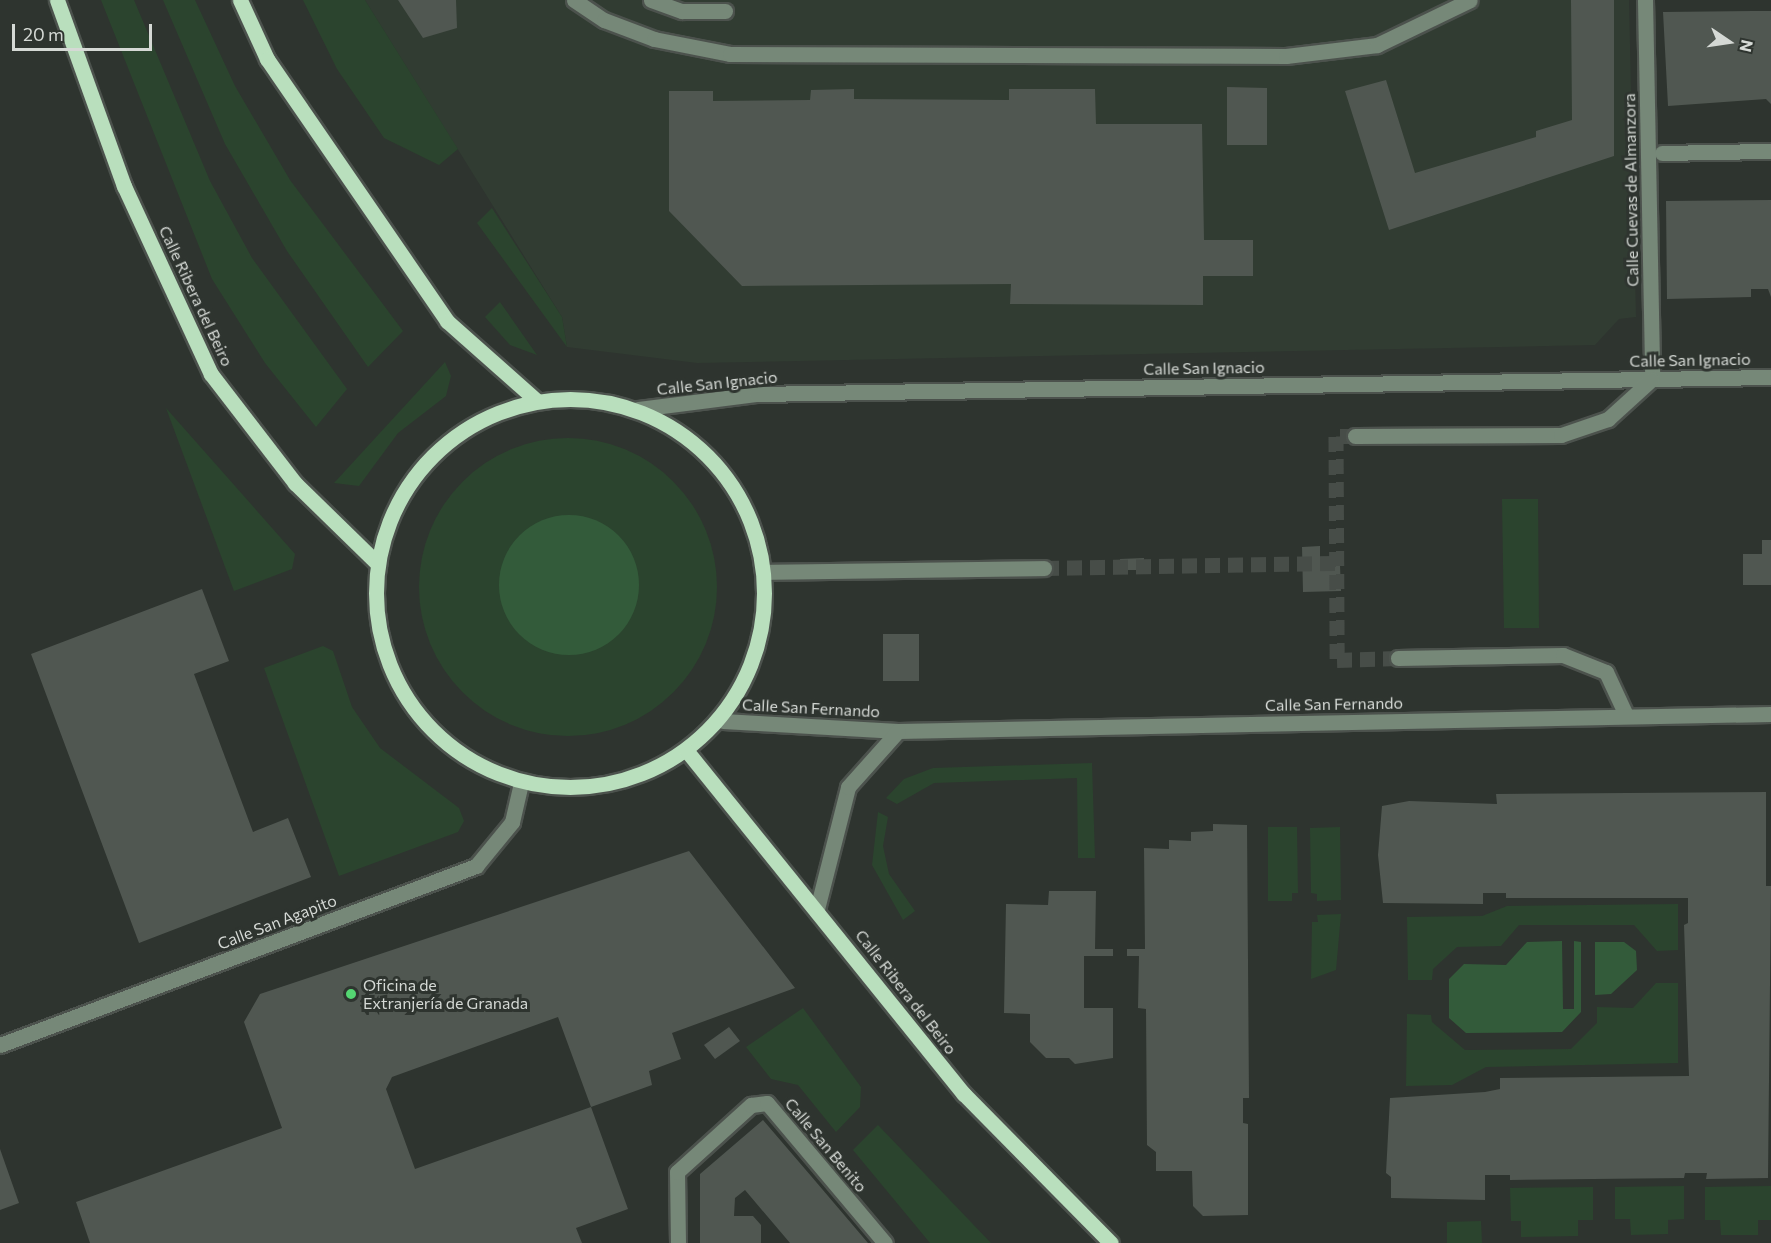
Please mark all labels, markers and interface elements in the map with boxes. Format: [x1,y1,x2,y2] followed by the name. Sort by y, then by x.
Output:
[15,12,154,50] scale bar
[1699,12,1759,72] north arrow
[23,23,64,45] text: 20 m
[1736,38,1758,54] text: N
[1620,93,1642,287] street label: Calle Cuevas de Almanzora
[155,223,237,369] street label: Calle Ribera del Beiro
[1629,349,1751,371] street label: Calle San Ignacio
[1143,357,1265,379] street label: Calle San Ignacio
[656,367,778,399] street label: Calle San Ignacio
[1265,693,1403,715] street label: Calle San Fernando
[742,695,880,721] street label: Calle San Fernando
[215,890,339,954] street label: Calle San Agapito
[851,926,961,1058] street label: Calle Ribera del Beiro
[363,975,528,1013] place label: Oficina de Extranjería de Granada
[344,987,358,1001] marker: Oficina de Extranjería de Granada
[781,1094,871,1196] street label: Calle San Benito

